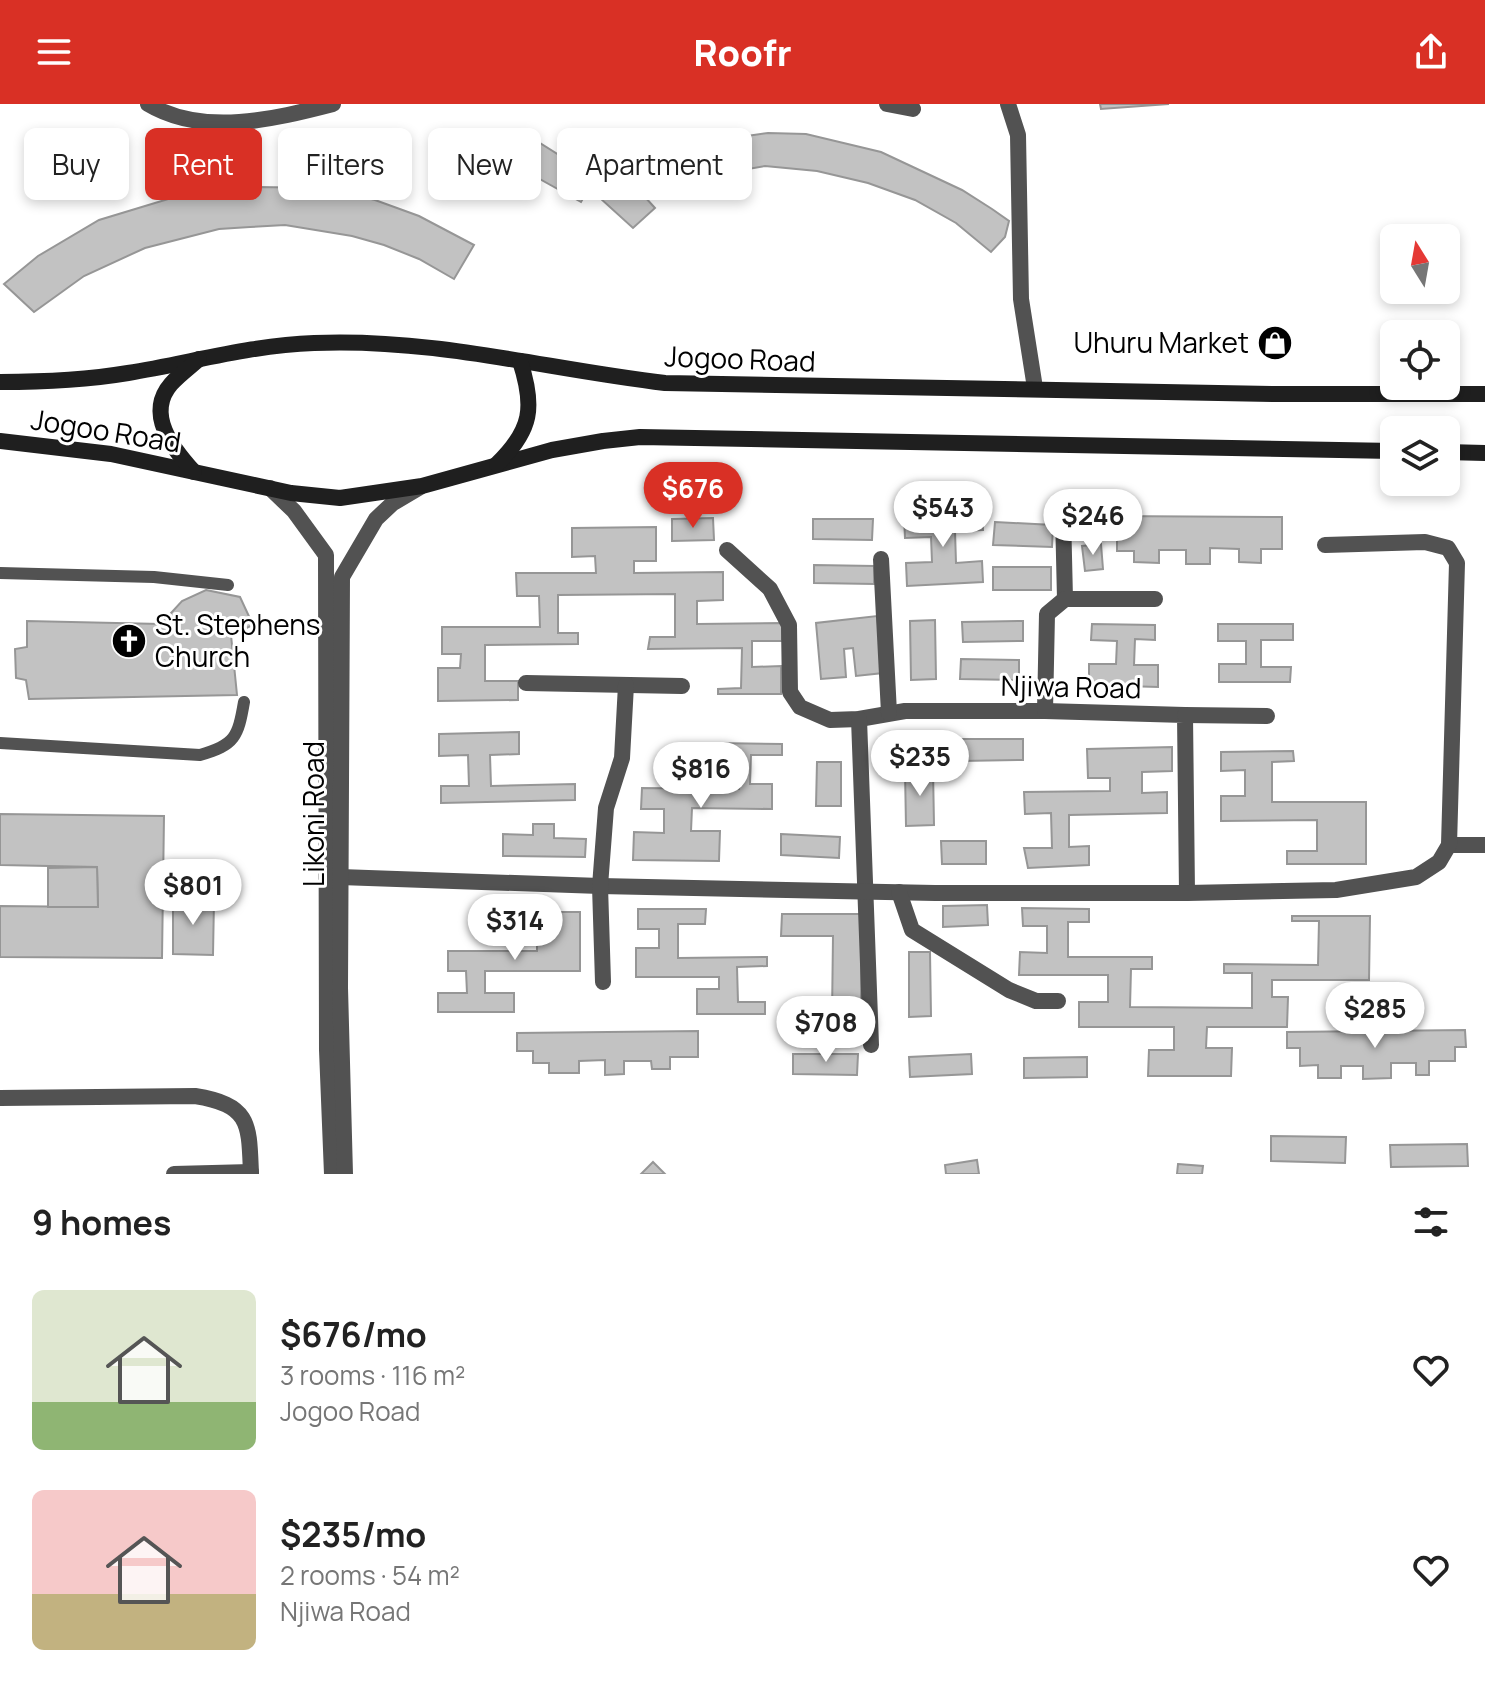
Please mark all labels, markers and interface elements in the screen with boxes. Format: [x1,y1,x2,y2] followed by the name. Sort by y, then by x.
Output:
[694,28,792,77] text: Roofr
[32,30,76,74] icon: menu
[1409,30,1453,74] icon: share
[24,128,129,200] chip: Buy
[145,128,262,200] chip: Rent
[278,128,412,200] chip: Filters
[428,128,541,200] chip: New
[557,128,752,200] chip: Apartment
[1380,224,1460,304] north arrow
[1380,224,1460,496] map controls
[1380,320,1460,400] button: locate
[1073,323,1249,361] place label: Uhuru Market
[1256,324,1294,362] shop icon: Uhuru Market
[664,336,816,380] street label: Jogoo Road
[29,399,184,461] street label: Jogoo Road
[1380,416,1460,496] button: layers
[646,462,740,530] pin: $676
[662,470,724,506] text: $676
[896,481,990,549] pin: $543
[912,489,974,525] text: $543
[1046,489,1140,557] pin: $246
[1061,497,1125,533] text: $246
[155,605,321,675] place label: St. Stephens Church
[110,622,148,660] church icon: St. Stephens Church
[1000,666,1142,706] street label: Njiwa Road
[873,730,967,798] pin: $235
[889,738,951,774] text: $235
[294,741,332,887] street label: Likoni Road
[654,742,748,810] pin: $816
[671,750,731,786] text: $816
[146,859,240,927] pin: $801
[163,867,223,903] text: $801
[468,894,562,962] pin: $314
[486,902,544,938] text: $314
[1328,982,1422,1050] pin: $285
[1344,990,1406,1026] text: $285
[779,996,873,1064] pin: $708
[794,1004,858,1040] text: $708
[32,1199,171,1245] text: 9 homes
[1409,1200,1453,1244] icon: filters
[280,1311,427,1357] text: $676/mo
[96,1322,192,1418] icon: home
[1409,1348,1453,1392] icon: heart
[280,1357,466,1393] text: 3 rooms · 116 m²
[280,1393,420,1429] text: Jogoo Road
[280,1511,426,1557] text: $235/mo
[96,1522,192,1618] icon: home
[1409,1548,1453,1592] icon: heart
[280,1557,460,1593] text: 2 rooms · 54 m²
[280,1593,411,1629] text: Njiwa Road

